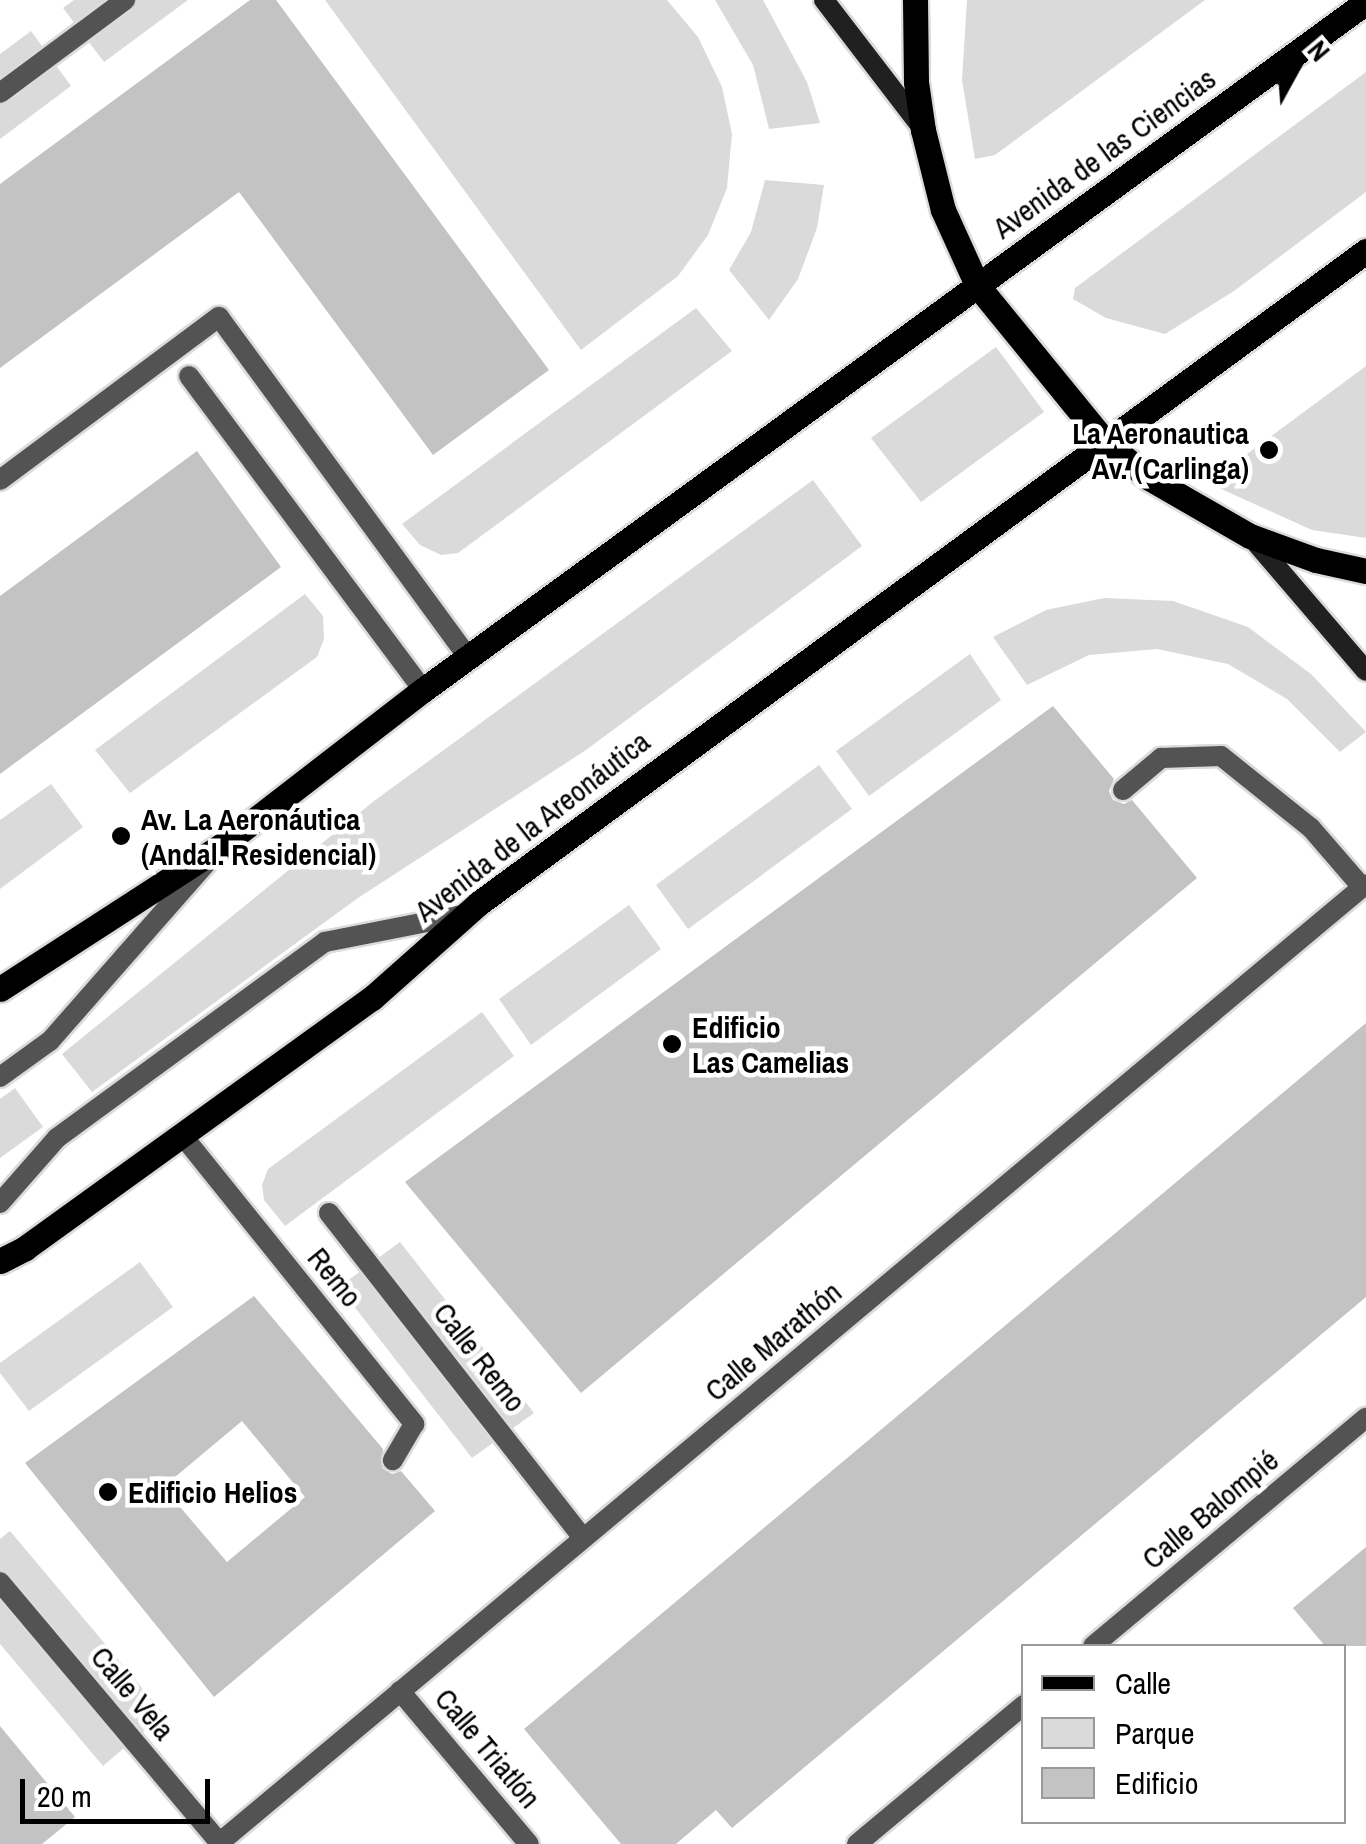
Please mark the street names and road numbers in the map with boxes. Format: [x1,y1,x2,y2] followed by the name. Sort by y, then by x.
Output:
[986,60,1222,246] street label: Avenida de las Ciencias
[407,723,657,929] street label: Avenida de la Areonáutica
[300,1240,370,1314] street label: Remo
[698,1274,848,1408] street label: Calle Marathón
[426,1295,534,1419] street label: Calle Remo
[1135,1442,1285,1576] street label: Calle Balompié
[84,1639,182,1747] street label: Calle Vela
[427,1681,549,1815] street label: Calle Triatlón

